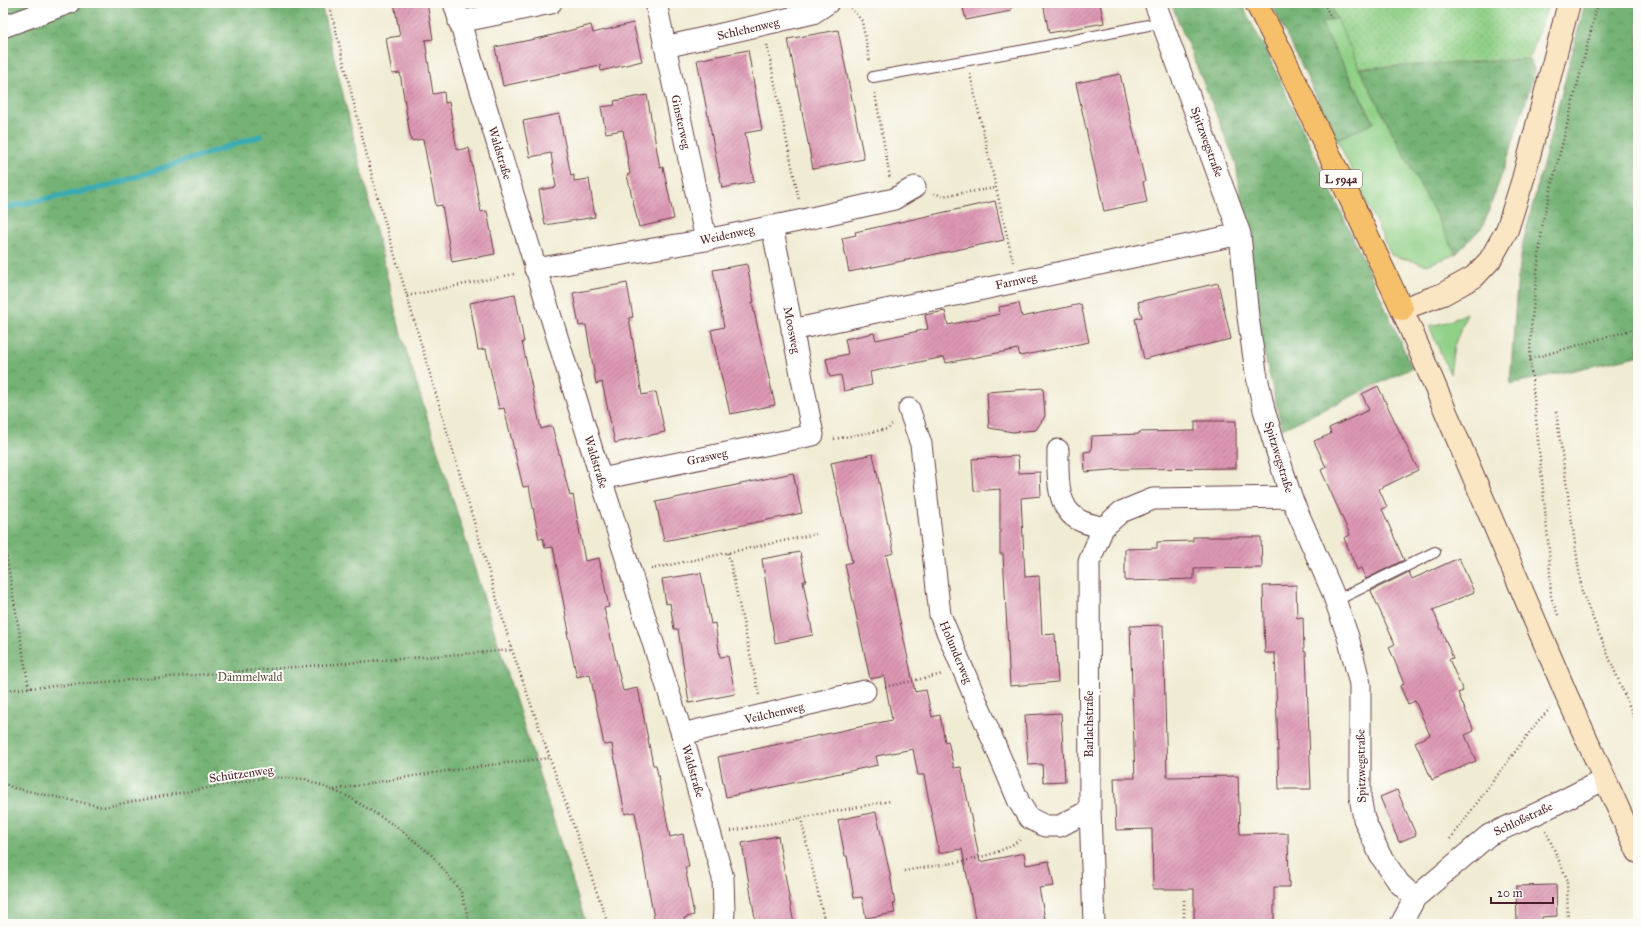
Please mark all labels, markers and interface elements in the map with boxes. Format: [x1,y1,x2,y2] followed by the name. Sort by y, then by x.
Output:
[716,15,781,44] street label: Schlehenweg
[667,94,694,151] street label: Ginsterweg
[1187,105,1226,179] street label: Spitzwegstraße
[485,125,515,181] street label: Waldstraße
[1320,170,1362,188] road number: L 594a
[699,222,756,249] street label: Weidenweg
[994,270,1039,293] street label: Farnweg
[780,305,803,355] street label: Moosweg
[1261,420,1296,495] street label: Spitzwegstraße
[581,434,611,490] street label: Waldstraße
[685,446,729,469] street label: Grasweg
[936,619,976,686] street label: Holunderweg
[218,670,282,684] park label: Dämmelwald
[1082,691,1096,757] street label: Barlachstraße
[742,699,806,728] street label: Veilchenweg
[1353,729,1370,803] street label: Spitzwegstraße
[679,743,707,799] street label: Waldstraße
[208,763,274,786] street label: Schützenweg
[1491,799,1555,839] street label: Schloßstraße
[1491,879,1553,905] scale bar
[1497,886,1523,900] text: 20 m

